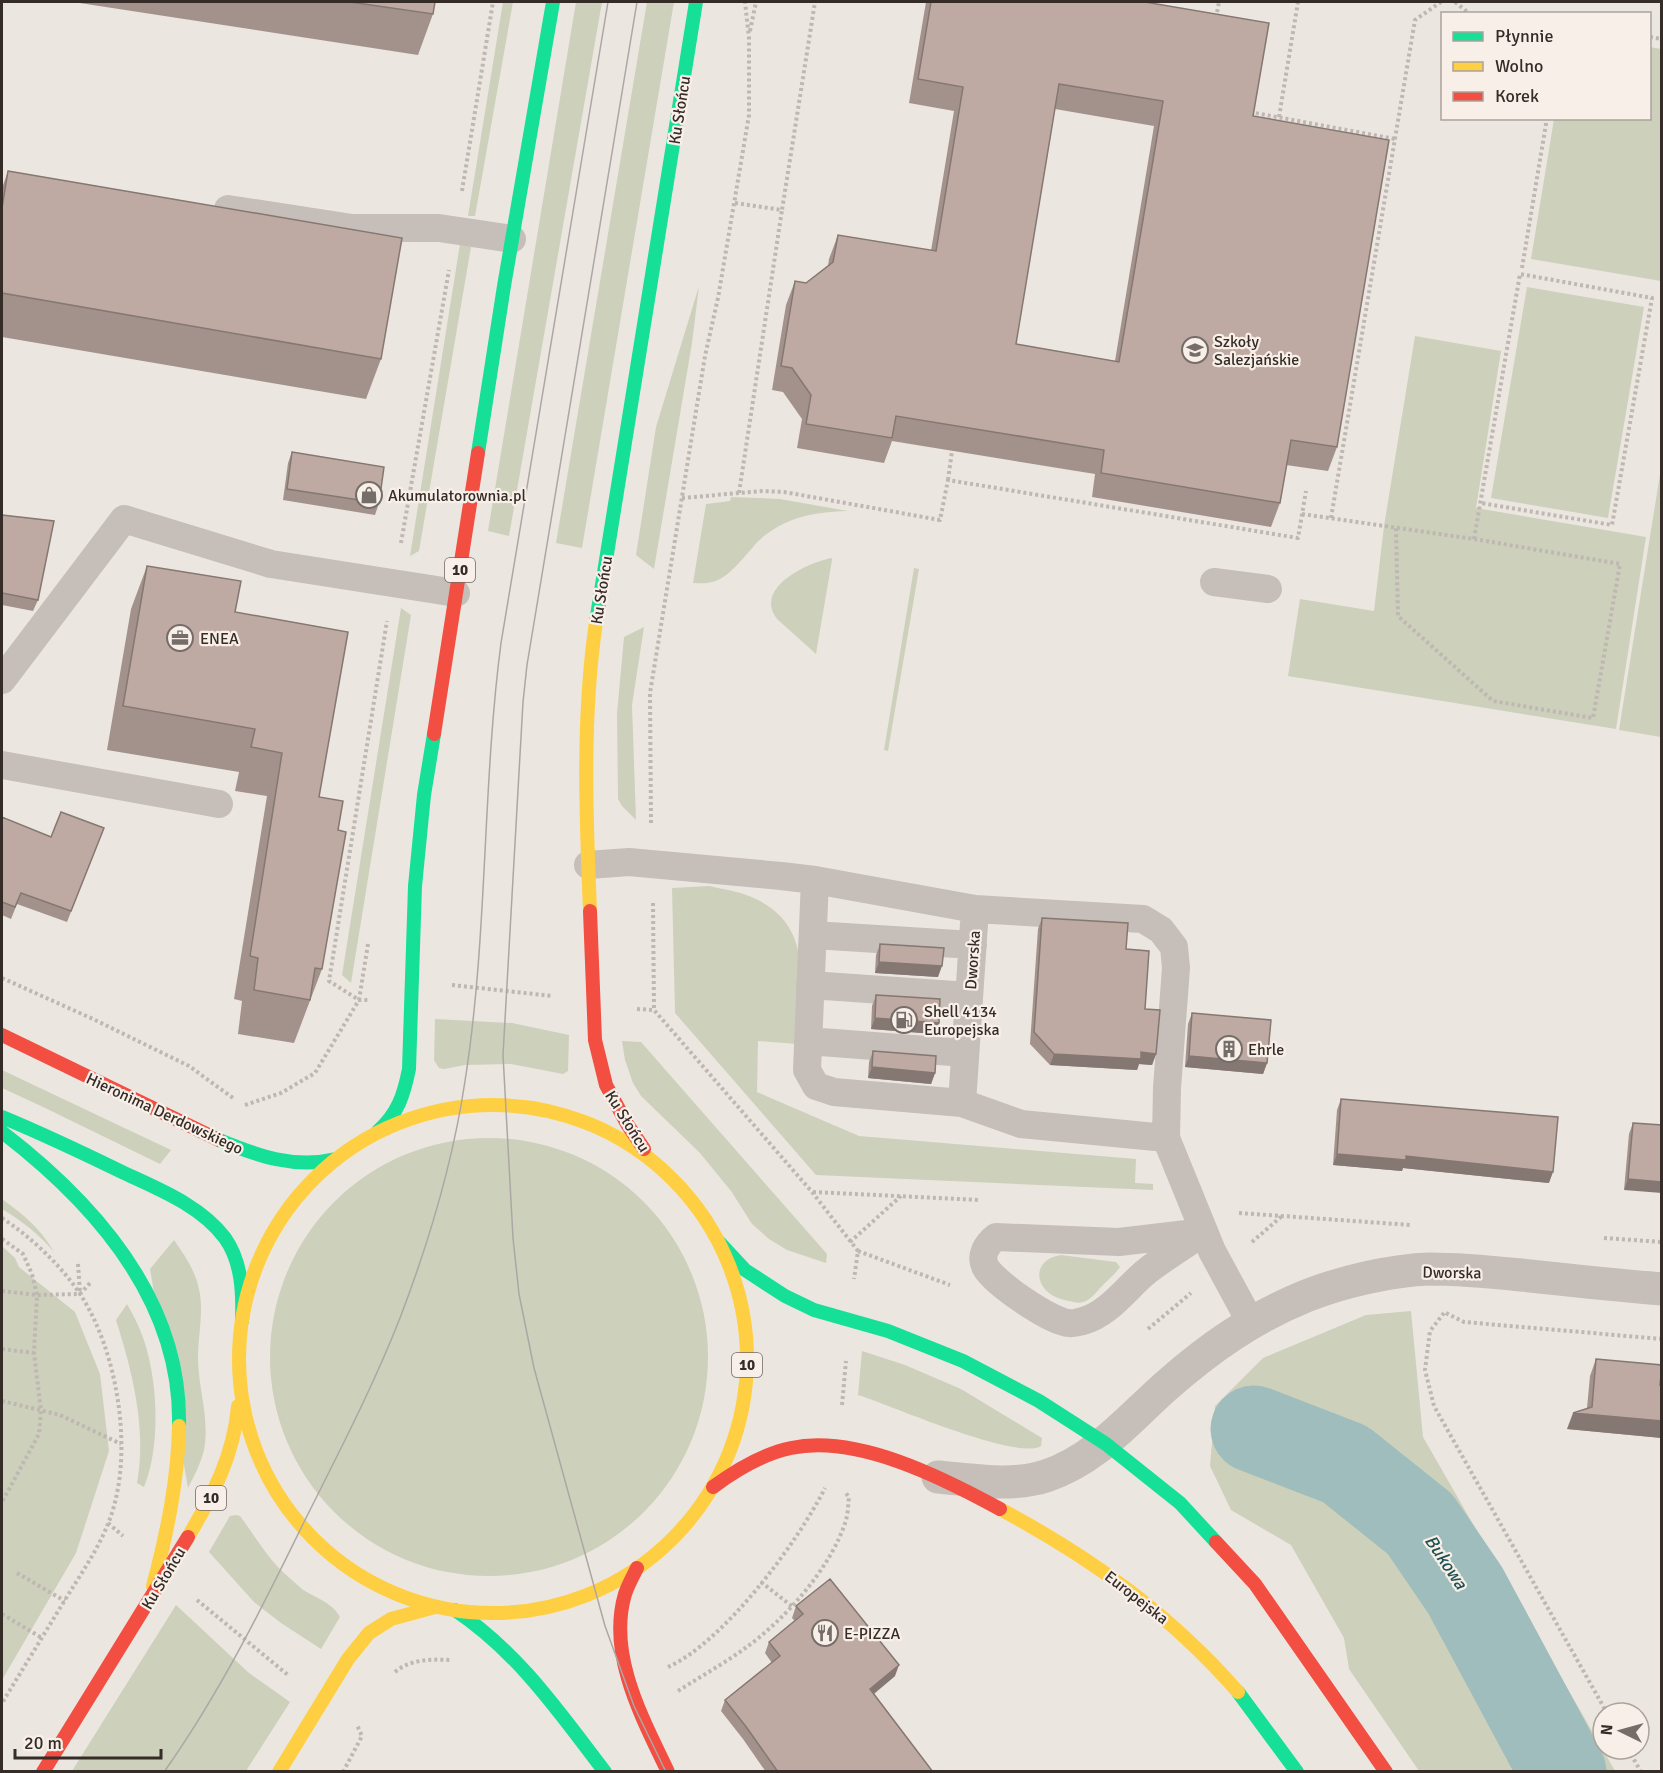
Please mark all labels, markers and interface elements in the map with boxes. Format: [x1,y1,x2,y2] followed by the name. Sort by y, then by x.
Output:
[1441,12,1651,120] legend
[1495,25,1553,47] text: Płynnie
[1495,55,1543,77] text: Wolno
[665,74,695,146] street label: Ku Słońcu
[1495,85,1539,107] text: Korek
[1214,332,1299,370] place label: Szkoły Salezjańskie
[1180,335,1210,365] school or university icon: Szkoły Salezjańskie
[354,480,384,510] shop icon: Akumulatorownia.pl
[388,486,526,506] place label: Akumulatorownia.pl
[587,554,617,626] street label: Ku Słońcu
[445,558,475,582] road number: 10
[165,623,195,653] office icon: ENEA
[200,629,239,649] place label: ENEA
[961,930,985,990] street label: Dworska
[924,1002,1000,1040] place label: Shell 4134 Europejska
[889,1005,919,1035] fuel station icon: Shell 4134 Europejska
[1214,1034,1244,1064] building icon: Ehrle
[1248,1040,1284,1060] place label: Ehrle
[83,1069,246,1159] street label: Hieronima Derdowskiego
[600,1087,654,1156] street label: Ku Słońcu
[1422,1262,1482,1284] street label: Dworska
[732,1353,762,1377] road number: 10
[196,1486,226,1510] road number: 10
[1420,1531,1473,1594] water label: Bukowa
[137,1544,190,1613] street label: Ku Słońcu
[1100,1567,1172,1629] street label: Europejska
[810,1618,840,1648] restaurant icon: E-PIZZA
[844,1624,900,1644] place label: E-PIZZA
[1591,1701,1651,1761] north arrow
[15,1722,160,1760] scale bar
[1597,1723,1618,1736] text: N
[24,1732,62,1754] text: 20 m

